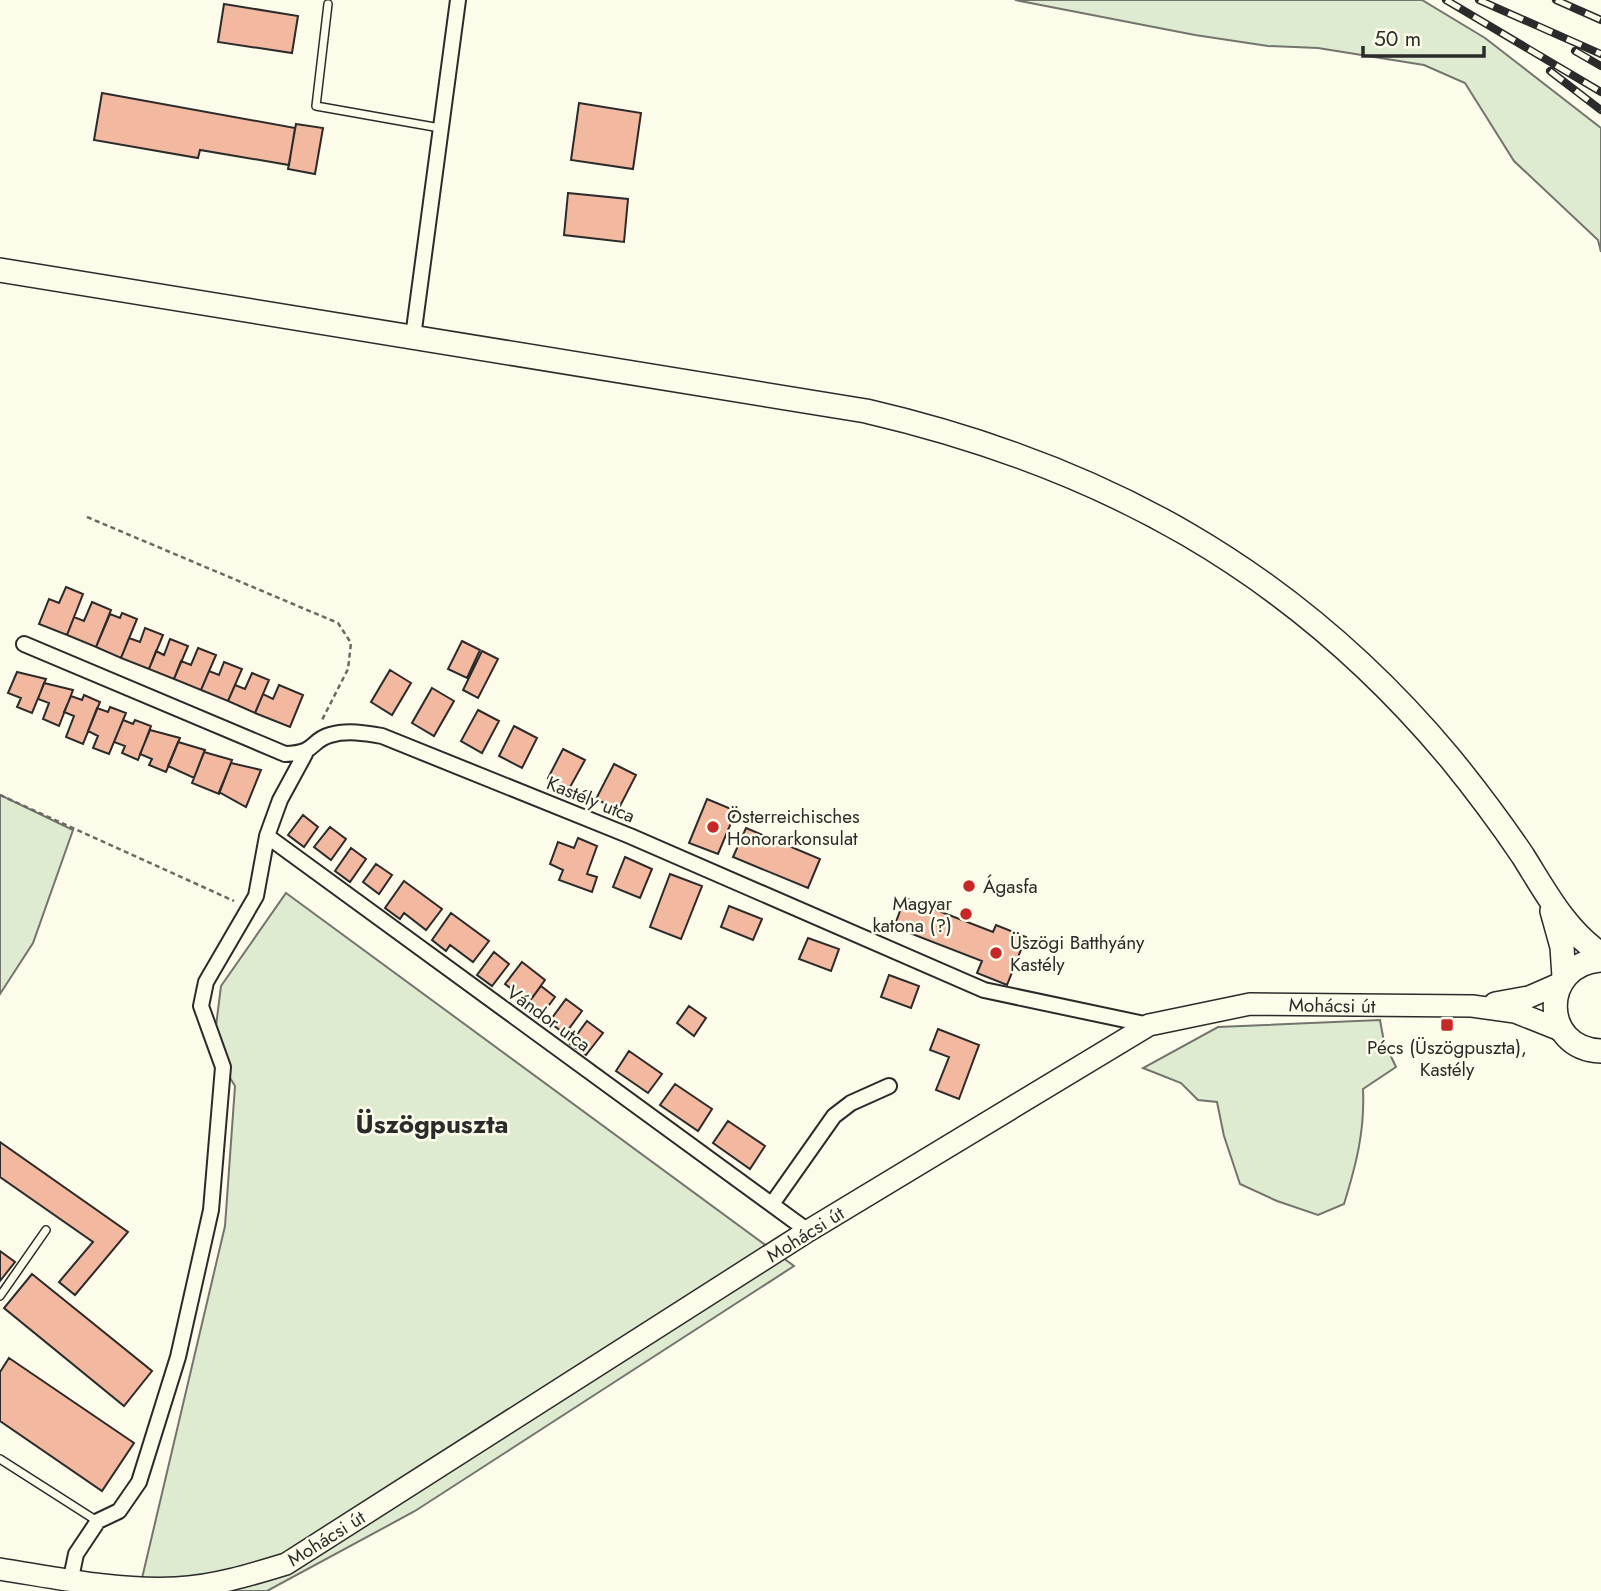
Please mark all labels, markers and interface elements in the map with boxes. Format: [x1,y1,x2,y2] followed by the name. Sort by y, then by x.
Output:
[1363,14,1484,58] scale bar
[1374,24,1421,54] text: 50 m
[543,770,639,829] street label: Kastély utca
[727,803,860,852] place label: Österreichisches Honorarkonsulat
[705,819,721,835] marker: Österreichisches Honorarkonsulat
[983,873,1038,900] place label: Ágasfa
[961,878,977,894] marker: Ágasfa
[872,890,952,939] place label: Magyar katona (?)
[958,906,974,922] marker: Magyar katona (?)
[1010,929,1145,978] place label: Üszögi Batthyány Kastély
[988,945,1004,961] marker: Üszögi Batthyány Kastély
[501,979,596,1058] street label: Vándor utca
[1288,991,1376,1020] street label: Mohácsi út
[1439,1017,1455,1033] marker: Pécs (Üszögpuszta), Kastély
[1367,1034,1527,1083] place label: Pécs (Üszögpuszta), Kastély
[355,1105,509,1143] district label: Üszögpuszta
[761,1200,850,1269] street label: Mohácsi út
[282,1504,371,1573] street label: Mohácsi út

